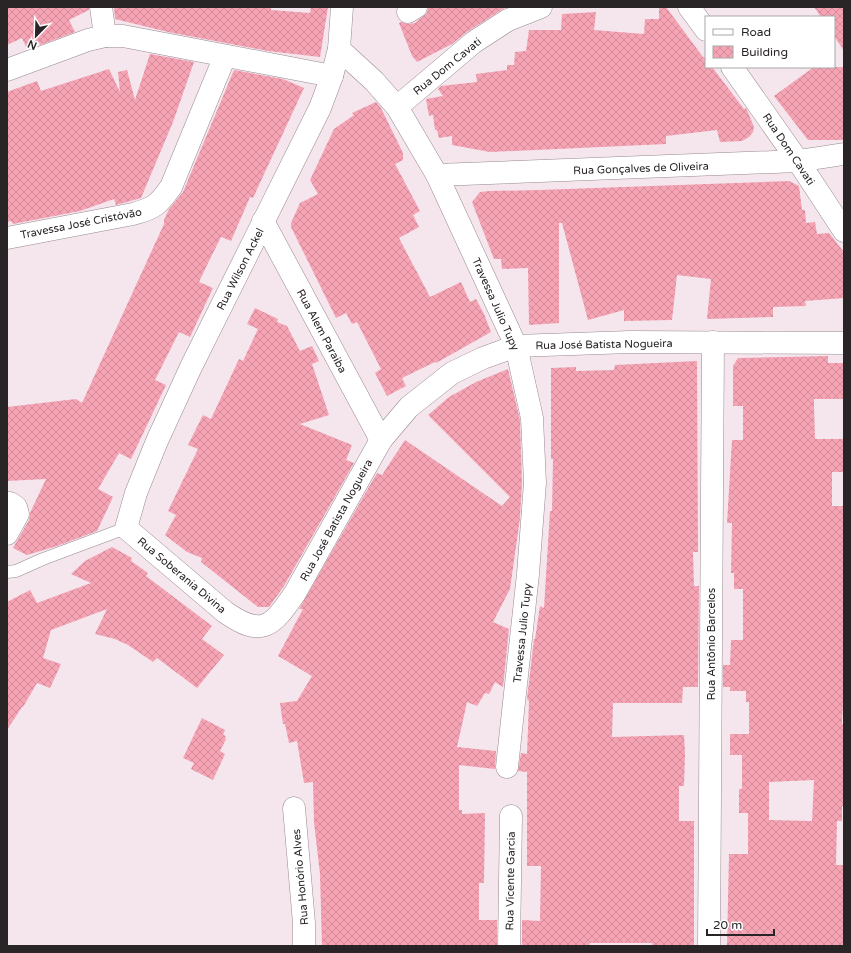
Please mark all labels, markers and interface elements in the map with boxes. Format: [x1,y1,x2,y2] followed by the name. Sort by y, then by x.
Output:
[16,16,56,56] north arrow
[705,16,835,68] legend
[741,25,771,39] text: Road
[411,35,484,98] street label: Rua Dom Cavati
[26,37,39,52] text: N
[741,45,788,59] text: Building
[760,111,817,188] street label: Rua Dom Cavati
[573,160,709,177] street label: Rua Gonçalves de Oliveira
[19,205,143,242] street label: Travessa José Cristóvão
[214,226,267,312] street label: Rua Wilson Ackel
[469,256,522,353] street label: Travessa Julio Tupy
[294,287,349,375] street label: Rua Alem Paraiba
[535,337,673,352] street label: Rua José Batista Nogueira
[297,457,375,583] street label: Rua José Batista Nogueira
[135,535,229,616] street label: Rua Soberania Divina
[511,582,534,684] street label: Travessa Julio Tupy
[705,588,718,700] street label: Rua Antônio Barcelos
[290,828,311,926] street label: Rua Honório Alves
[503,831,518,931] street label: Rua Vicente Garcia
[707,911,774,937] scale bar
[713,918,742,932] text: 20 m

